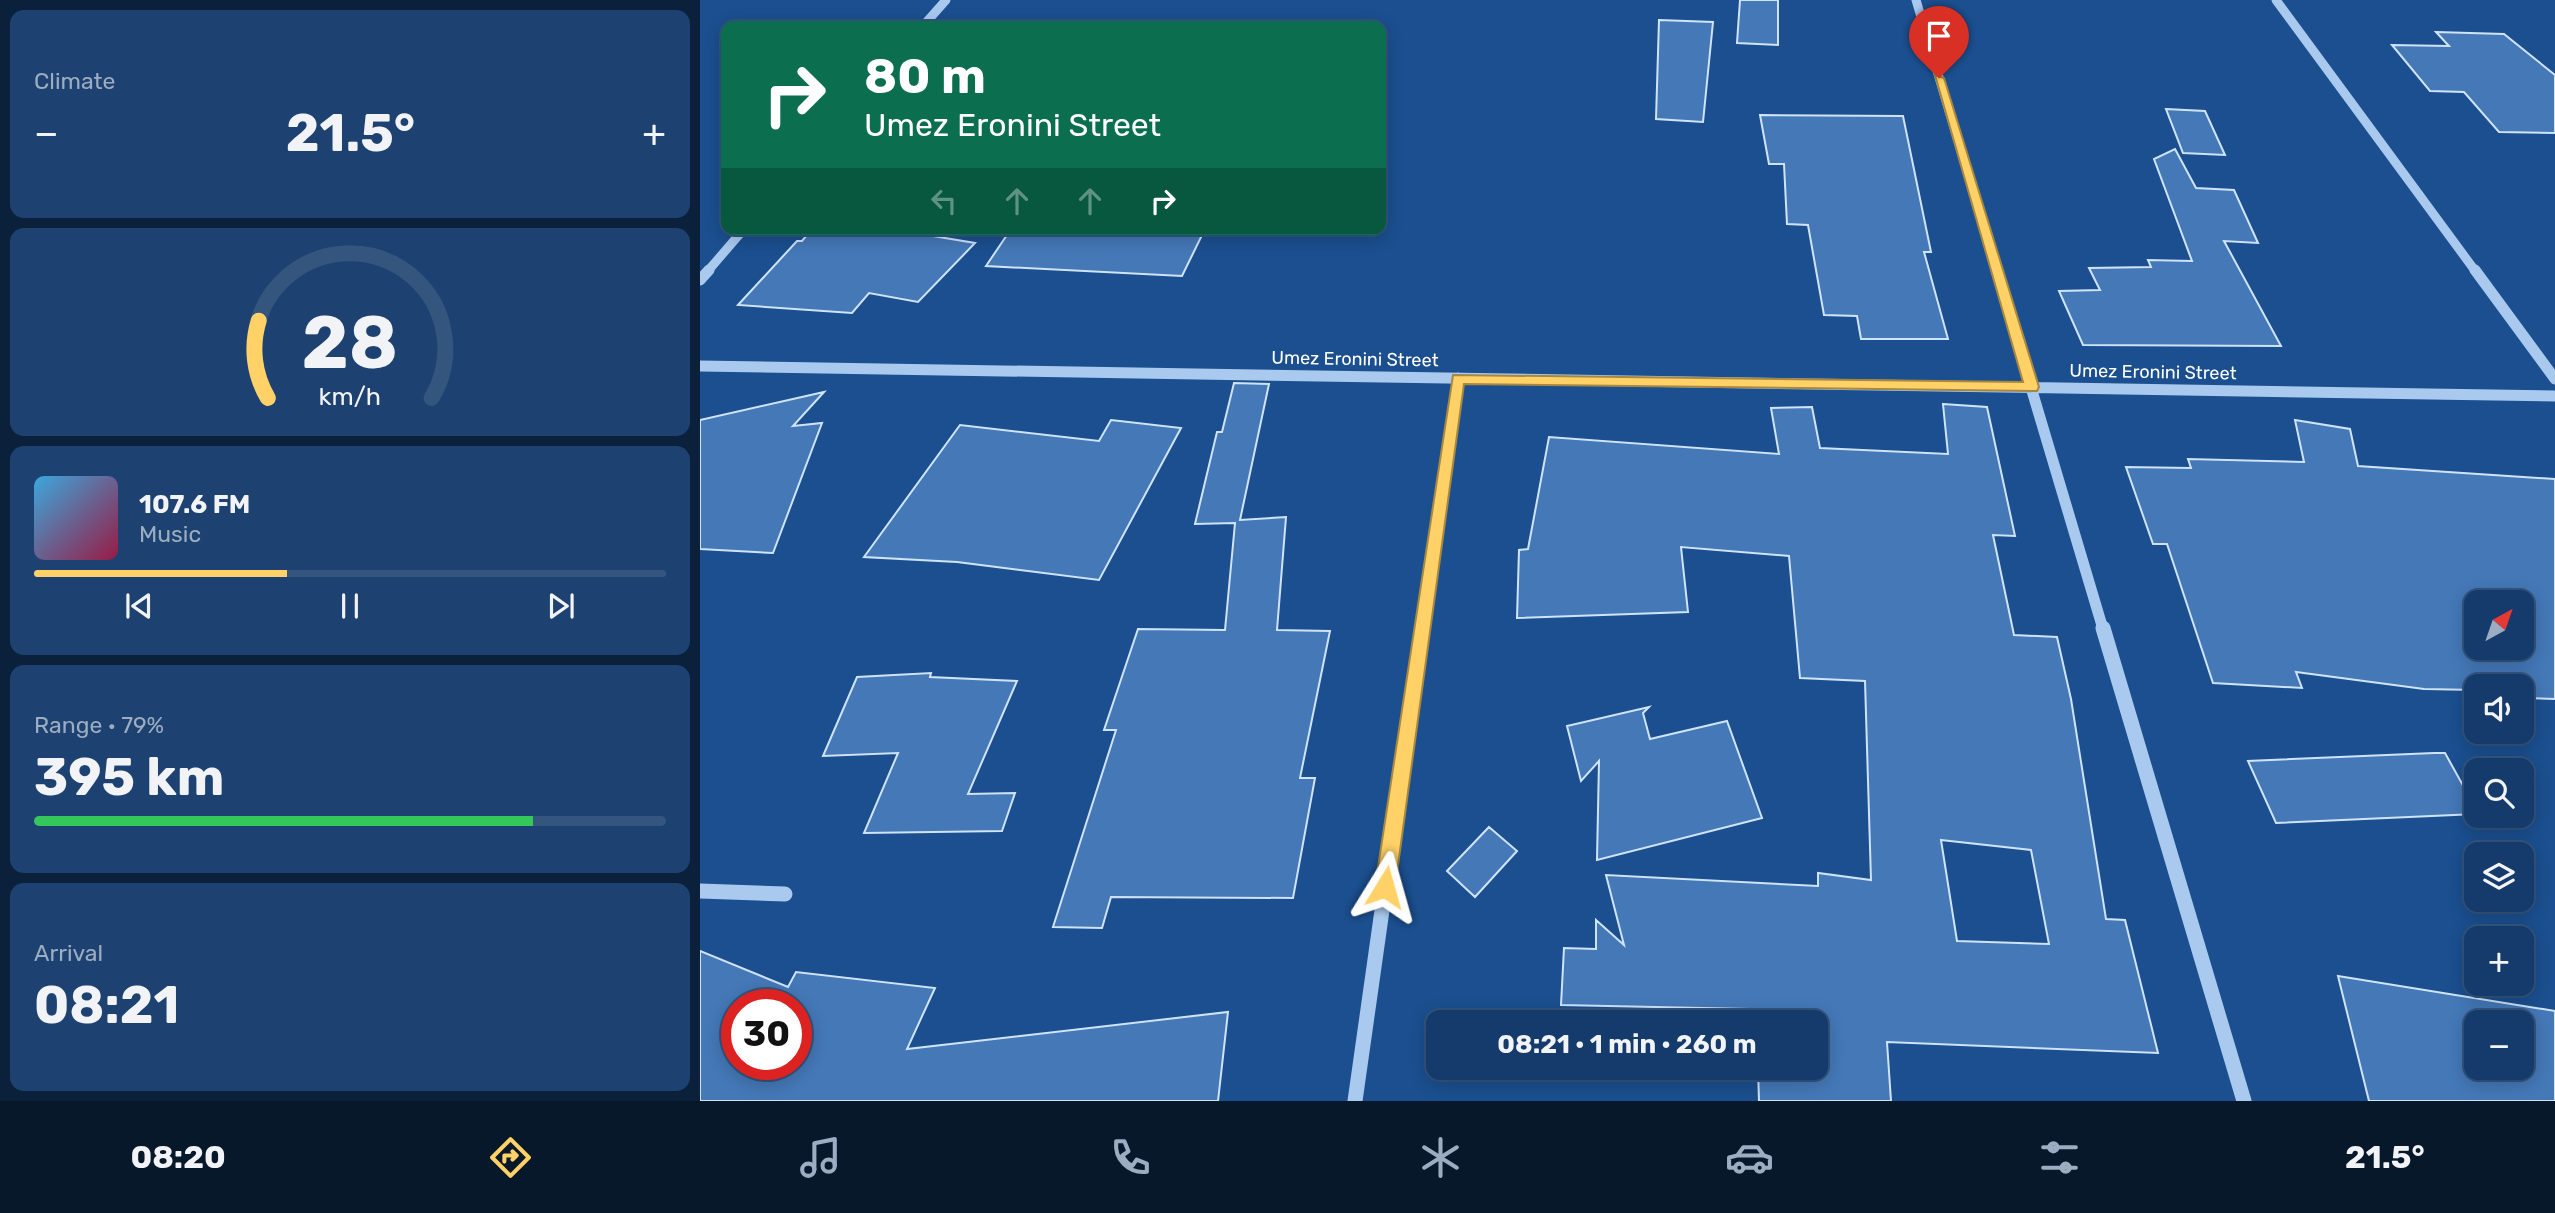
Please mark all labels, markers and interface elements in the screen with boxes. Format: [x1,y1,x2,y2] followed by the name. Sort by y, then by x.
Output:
[1909,6,1969,78] pin
[1920,17,1958,55] icon: arrive
[864,47,986,105] text: 80 m
[749,49,840,140] icon: right
[34,67,115,95] text: Climate
[286,102,415,164] text: 21.5°
[864,106,1161,144] text: Umez Eronini Street
[34,110,59,156] text: −
[642,110,666,156] text: +
[925,182,963,220] icon: left
[998,182,1036,220] icon: ahead
[1071,182,1109,220] icon: ahead
[1144,182,1182,220] icon: right
[302,301,398,387] text: 28
[1271,347,1439,371] street label: Umez Eronini Street
[2069,360,2237,384] street label: Umez Eronini Street
[319,382,381,411] text: km/h
[139,489,250,520] text: 107.6 FM
[139,520,201,548] text: Music
[120,587,158,625] icon: previous
[331,587,369,625] icon: pause
[542,587,580,625] icon: next
[2464,590,2534,660] north arrow
[2464,590,2534,1080] map controls
[2464,674,2534,744] button: sound
[34,711,164,739] text: Range · 79%
[34,746,224,808] text: 395 km
[2464,758,2534,828] button: search
[2464,842,2534,912] button: layers
[1348,850,1422,924] position arrow
[2464,926,2534,996] button: +
[34,939,103,967] text: Arrival
[34,974,179,1036] text: 08:21
[721,989,812,1080] speed limit sign: 30
[2464,1010,2534,1080] button: −
[1497,1029,1757,1060] text: 08:21 · 1 min · 260 m
[486,1133,535,1182] icon: directions
[796,1133,845,1182] icon: music
[1106,1133,1155,1182] icon: phone
[1416,1133,1465,1182] icon: climate
[1725,1133,1774,1182] icon: car
[2035,1133,2084,1182] icon: filters
[130,1138,226,1176] text: 08:20
[2345,1138,2425,1176] text: 21.5°

